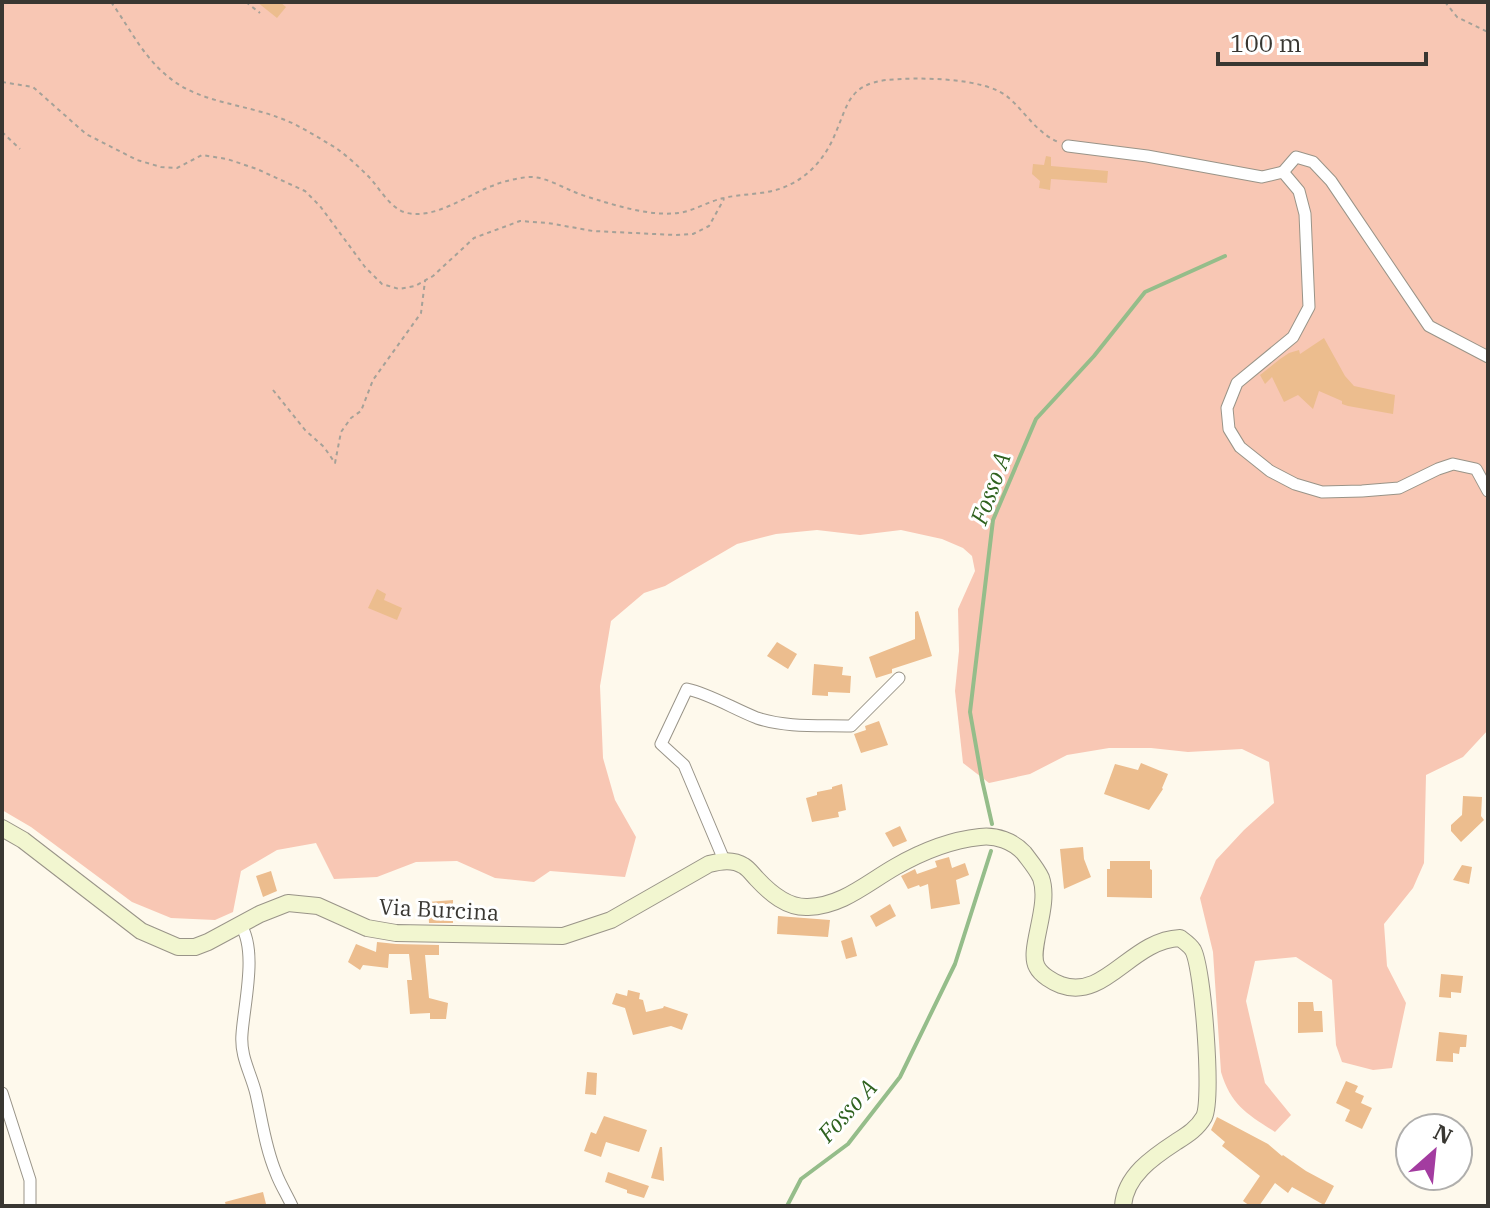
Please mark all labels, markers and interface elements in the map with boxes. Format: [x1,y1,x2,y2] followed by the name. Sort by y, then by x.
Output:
[1218,16,1426,66] scale bar
[1230,27,1302,59] text: 100 m
[962,447,1018,530] water label: Fosso A
[378,891,500,927] street label: Via Burcina
[809,1072,884,1149] water label: Fosso A
[1394,1112,1474,1192] north arrow
[1429,1117,1458,1151] text: N

